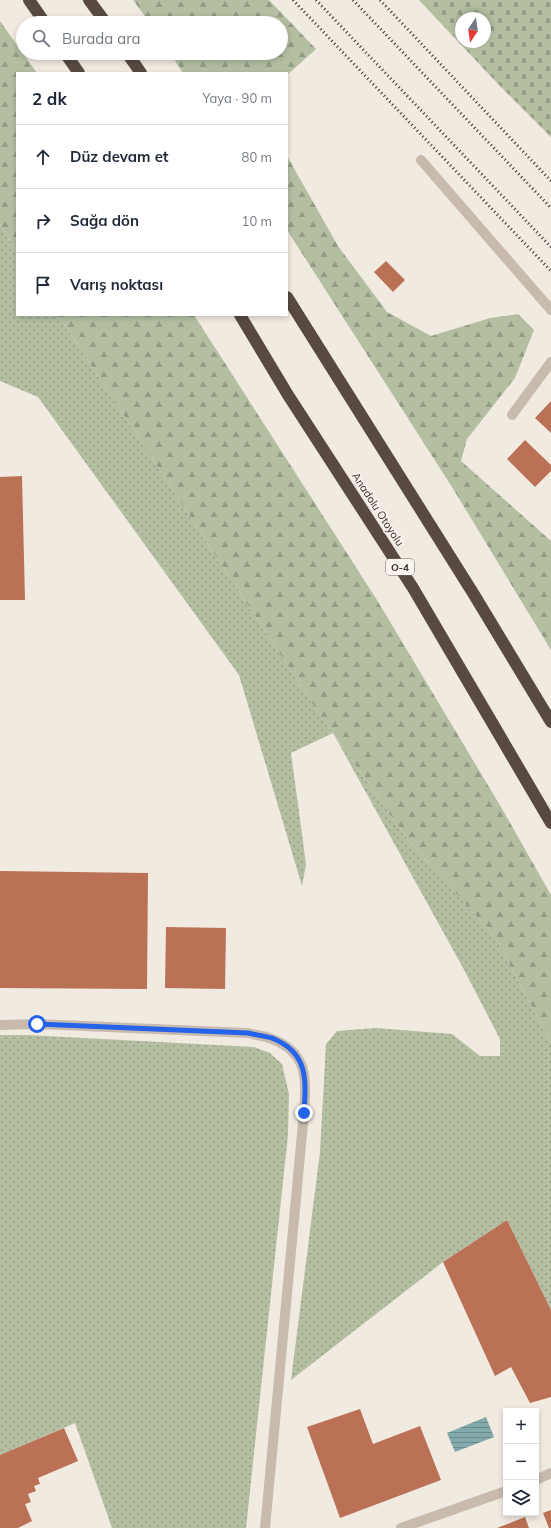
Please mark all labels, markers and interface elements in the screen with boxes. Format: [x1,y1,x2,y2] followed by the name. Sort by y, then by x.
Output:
[455,12,491,48] north arrow
[16,16,288,60] search box
[30,27,52,49] icon: search
[62,29,141,48] text: Burada ara
[32,88,67,109] text: 2 dk
[203,90,272,106] text: Yaya · 90 m
[32,146,54,168] icon: ahead
[70,147,169,166] text: Düz devam et
[242,149,272,165] text: 80 m
[32,210,54,232] icon: right
[70,211,139,230] text: Sağa dön
[242,213,272,229] text: 10 m
[32,274,54,296] icon: arrive
[70,275,163,294] text: Varış noktası
[349,469,407,549] street label: Anadolu Otoyolu
[386,559,414,575] road number: O-4
[28,1015,46,1033] route start
[295,1104,313,1122] route end
[503,1408,539,1516] map controls
[503,1408,539,1444] button: +
[503,1444,539,1480] button: −
[503,1480,539,1516] button: layers

